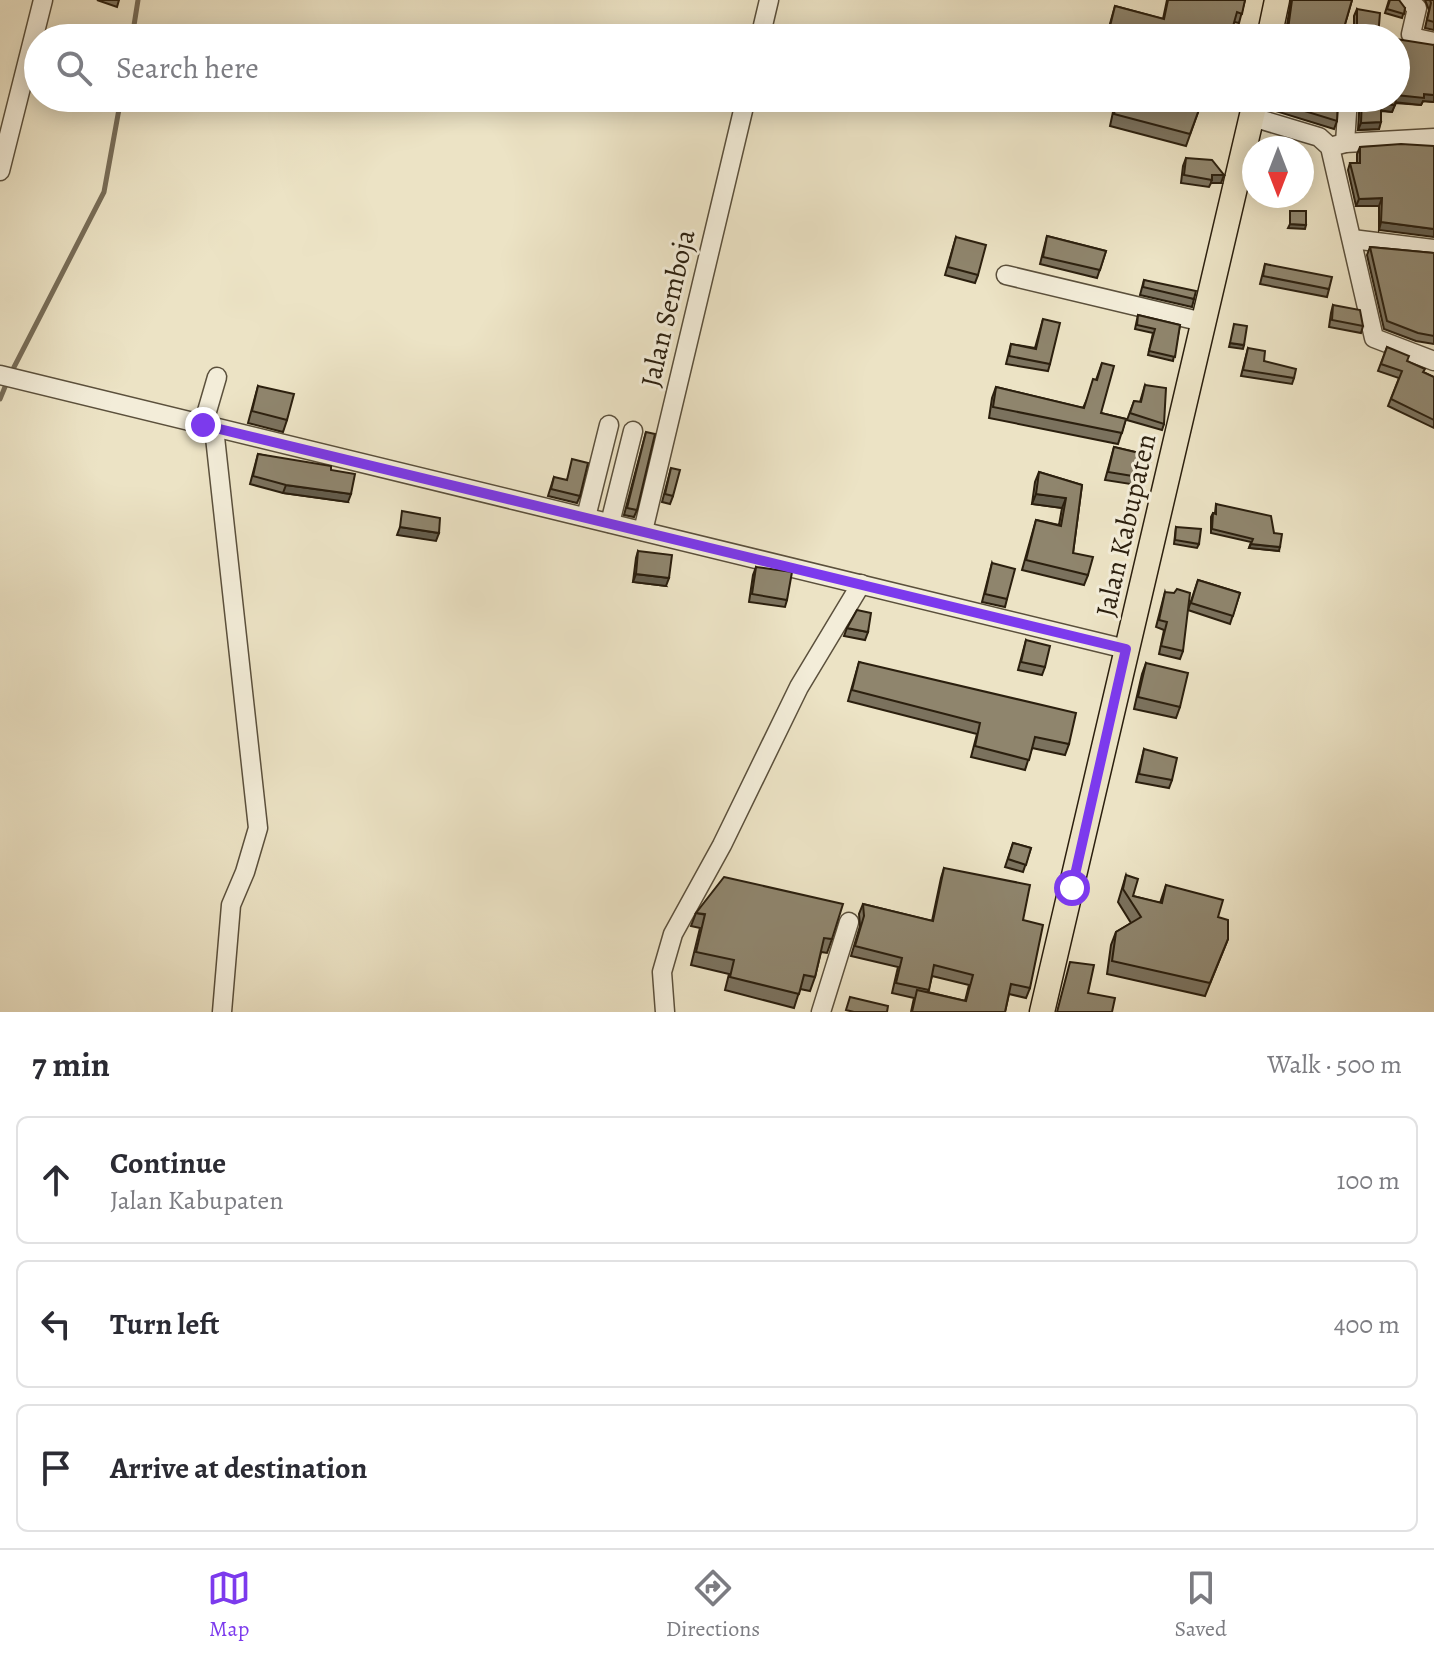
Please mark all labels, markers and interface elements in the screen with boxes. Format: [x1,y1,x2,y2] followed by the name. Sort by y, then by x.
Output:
[24,24,1410,112] search box
[52,46,96,90] icon: search
[116,48,259,88] text: Search here
[1242,136,1314,208] north arrow
[631,226,705,391] street label: Jalan Semboja
[185,407,221,443] route end
[1086,430,1166,621] street label: Jalan Kabupaten
[1054,870,1090,906] route start
[32,1041,110,1088] text: 7 min
[1267,1047,1402,1082] text: Walk · 500 m
[110,1143,226,1183] text: Continue
[34,1158,78,1202] icon: ahead
[1337,1163,1400,1198] text: 100 m
[110,1183,283,1218] text: Jalan Kabupaten
[34,1302,78,1346] icon: left
[110,1304,219,1344] text: Turn left
[1334,1307,1400,1342] text: 400 m
[34,1446,78,1490] icon: arrive
[110,1448,367,1488] text: Arrive at destination
[207,1566,251,1644] tab: Map
[666,1566,760,1644] tab: Directions
[1175,1566,1227,1644] tab: Saved

